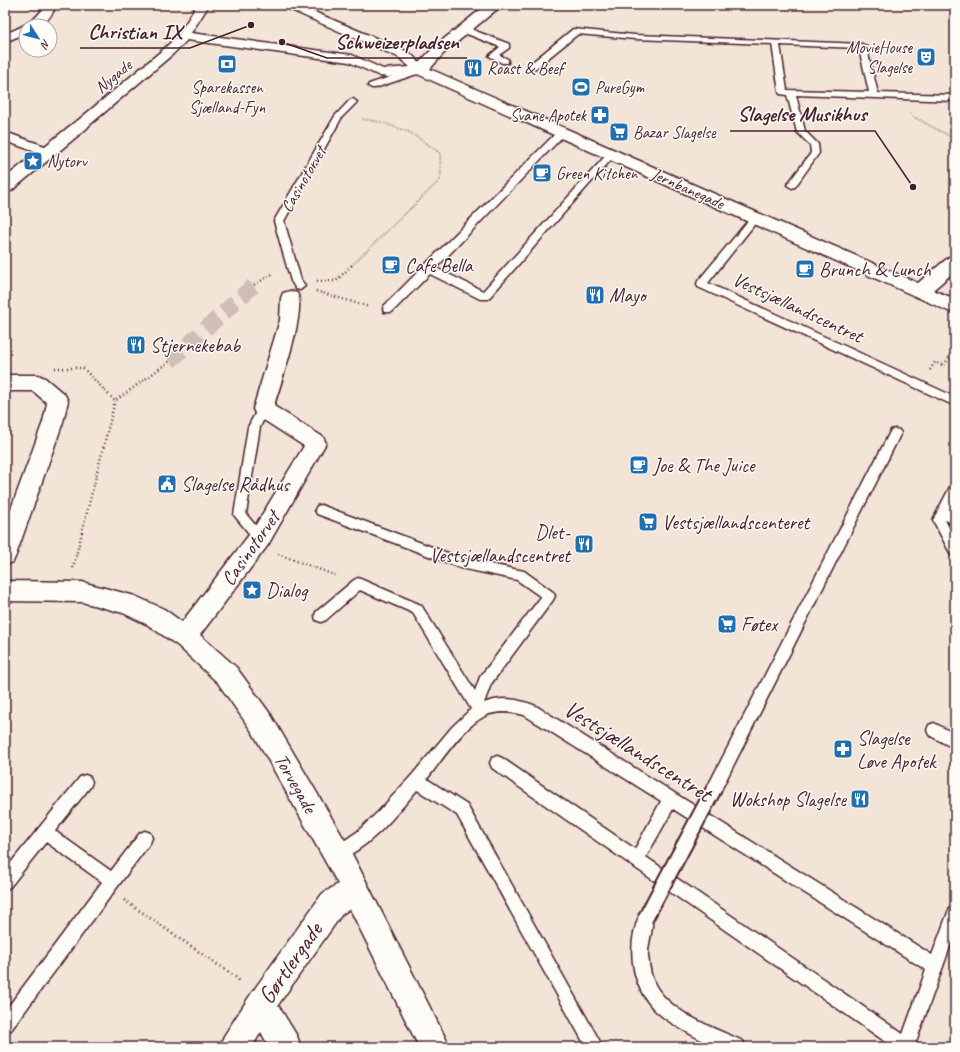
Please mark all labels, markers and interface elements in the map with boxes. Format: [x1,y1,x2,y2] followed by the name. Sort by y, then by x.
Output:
[80,15,190,48] callout: Christian IX
[18,18,58,58] north arrow
[88,19,186,45] text: Christian IX
[327,25,467,58] callout: Schweizerpladsen
[335,29,460,55] text: Schweizerpladsen
[37,37,54,53] text: N
[846,37,913,78] place label: MovieHouse Slagelse
[915,46,937,68] theatre icon: MovieHouse Slagelse
[216,53,238,75] bank icon: Sparekassen Sjælland-Fyn
[91,54,137,98] street label: Nygade
[462,57,484,79] restaurant icon: Roast & Beef
[487,58,567,79] place label: Roast & Beef
[570,76,592,98] sports icon: PureGym
[189,77,265,118] place label: Sparekassen Sjælland-Fyn
[595,77,645,98] place label: PureGym
[730,98,875,131] callout: Slagelse Musikhus
[737,101,869,127] text: Slagelse Musikhus
[589,104,611,126] pharmacy icon: Svane Apotek
[510,105,588,126] place label: Svane Apotek
[608,121,630,143] supermarket icon: Bazar Slagelse
[633,122,717,143] place label: Bazar Slagelse
[276,141,332,216] street label: Casinotorvet
[22,150,44,172] place icon: Nytorv
[47,151,88,172] place label: Nytorv
[531,162,553,184] cafe icon: Green Kitchen
[556,163,639,184] place label: Green Kitchen
[647,163,729,214] street label: Jernbanegade
[405,253,474,278] place label: Cafe Bella
[380,254,402,276] cafe icon: Cafe Bella
[819,257,932,282] place label: Brunch & Lunch
[794,258,816,280] cafe icon: Brunch & Lunch
[729,266,869,349] street label: Vestsjællandscentret
[609,283,648,308] place label: Mayo
[584,284,606,306] restaurant icon: Mayo
[150,333,241,358] place label: Stjernekebab
[125,334,147,356] restaurant icon: Stjernekebab
[652,453,756,478] place label: Joe & The Juice
[628,454,650,476] cafe icon: Joe & The Juice
[181,472,291,497] place label: Slagelse Rådhus
[156,473,178,495] public building icon: Slagelse Rådhus
[216,503,287,590] street label: Casinotorvet
[662,510,811,535] place label: Vestsjællandscenteret
[637,511,659,533] supermarket icon: Vestsjællandscenteret
[429,520,572,568] place label: Dlet- Vestsjællandscentret
[573,533,595,555] restaurant icon: Dlet- Vestsjællandscentret
[266,578,309,603] place label: Dialog
[241,579,263,601] place icon: Dialog
[741,612,779,637] place label: Føtex
[716,613,738,635] supermarket icon: Føtex
[559,694,719,810] street label: Vestsjællandscentret
[857,726,937,774] place label: Slagelse Løve Apotek
[832,738,854,760] pharmacy icon: Slagelse Løve Apotek
[269,749,323,819] street label: Torvegade
[730,787,847,812] place label: Wokshop Slagelse
[849,788,871,810] restaurant icon: Wokshop Slagelse
[251,915,330,1010] street label: Gørtlergade

